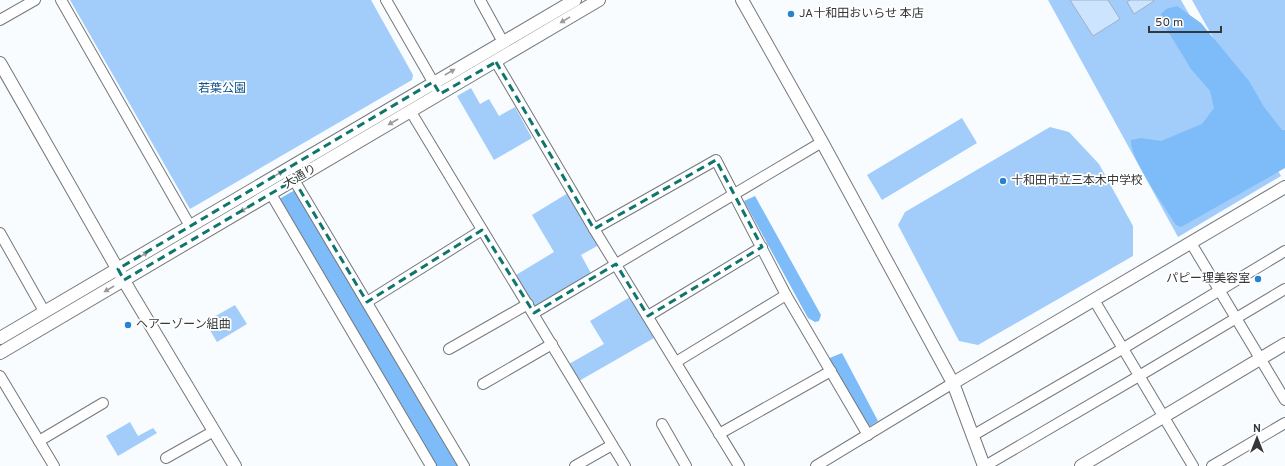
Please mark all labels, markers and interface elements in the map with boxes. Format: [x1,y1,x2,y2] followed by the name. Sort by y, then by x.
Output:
[799,6,924,22] place label: JA十和田おいらせ 本店
[1149,8,1221,34] scale bar
[786,9,796,19] marker: JA十和田おいらせ 本店
[1155,15,1183,31] text: 50 m
[559,17,571,24] one-way arrow
[445,68,456,75] one-way arrow
[198,81,246,97] park label: 若葉公園
[388,119,399,126] one-way arrow
[280,161,320,193] street label: 大通り
[273,170,283,178] one-way arrow
[1011,173,1143,189] place label: 十和田市立三本木中学校
[998,176,1008,186] marker: 十和田市立三本木中学校
[240,205,250,213] one-way arrow
[137,251,149,258] one-way arrow
[1166,271,1250,287] place label: パピー理美容室
[1253,274,1263,284] marker: パピー理美容室
[103,285,115,292] one-way arrow
[136,317,231,333] place label: ヘアーゾーン組曲
[123,320,133,330] marker: ヘアーゾーン組曲
[1237,418,1277,458] north arrow
[1253,422,1261,436] text: N

